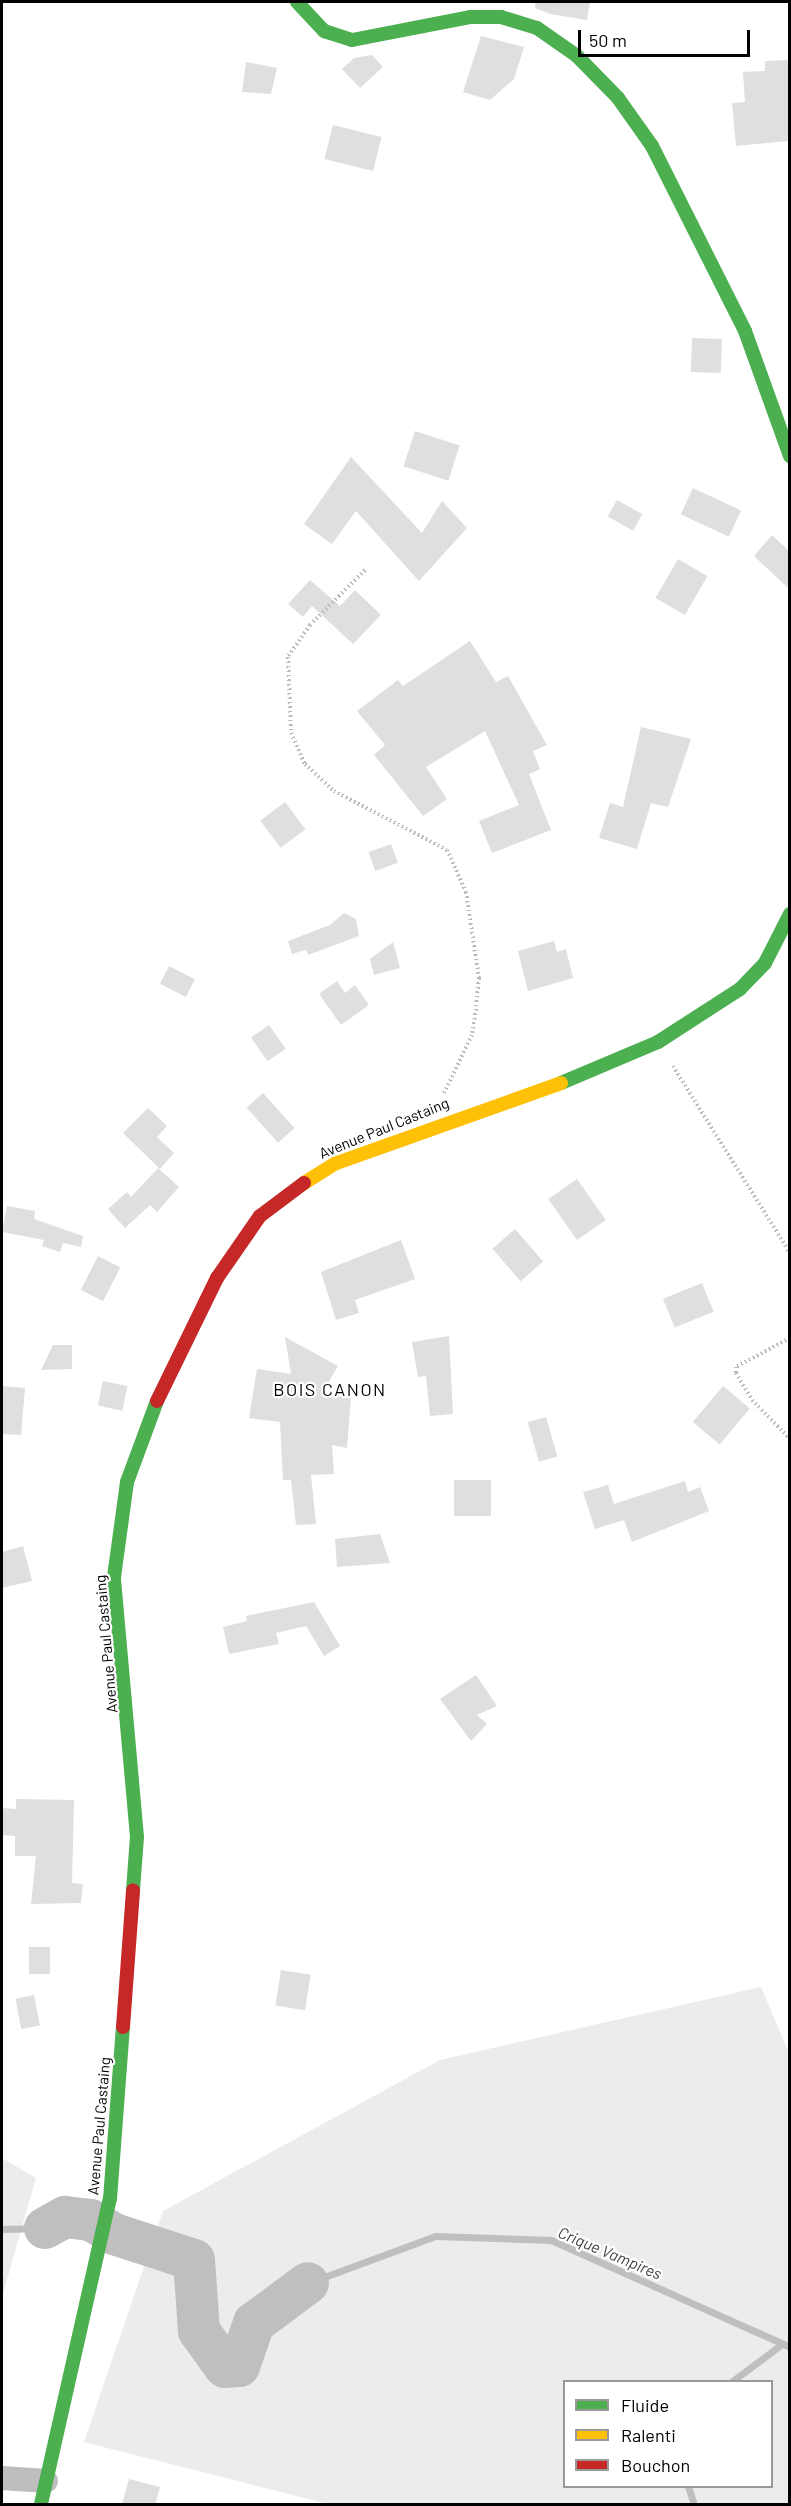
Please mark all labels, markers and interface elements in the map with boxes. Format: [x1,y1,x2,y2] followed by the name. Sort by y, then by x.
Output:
[581,18,754,56] scale bar
[589,29,627,51] text: 50 m
[316,1094,452,1162] street label: Avenue Paul Castaing
[273,1378,387,1400] district label: BOIS CANON
[91,1574,121,1714] street label: Avenue Paul Castaing
[84,2056,114,2196] street label: Avenue Paul Castaing
[555,2223,665,2283] water label: Crique Vampires
[563,2380,773,2488] legend
[621,2394,669,2416] text: Fluide
[621,2424,676,2446] text: Ralenti
[621,2454,690,2476] text: Bouchon

